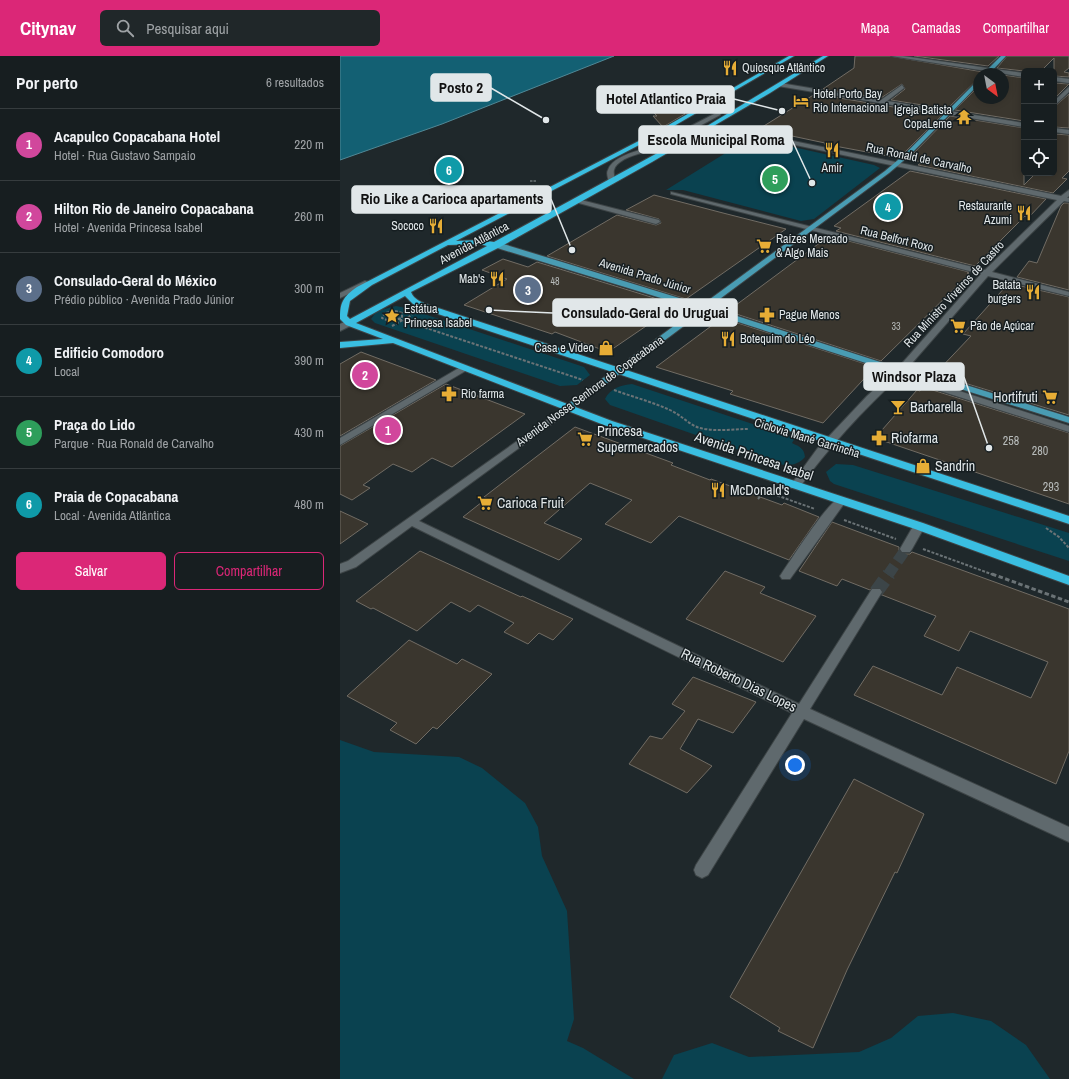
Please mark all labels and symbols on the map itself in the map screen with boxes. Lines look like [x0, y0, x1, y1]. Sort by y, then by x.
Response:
restaurant icon: Quiosque Atlântico [721, 59, 739, 77]
place label: Quiosque Atlântico [742, 60, 825, 76]
north arrow [973, 68, 1009, 104]
callout: Posto 2 [431, 74, 491, 101]
text: Posto 2 [439, 77, 483, 98]
callout: Hotel Atlantico Praia [597, 86, 734, 113]
place label: Hotel Porto Bay Rio Internacional [813, 86, 888, 116]
text: Hotel Atlantico Praia [606, 88, 726, 109]
hotel icon: Hotel Porto Bay Rio Internacional [792, 92, 810, 110]
place label: Igreja Batista CopaLeme [894, 102, 953, 132]
temple icon: Igreja Batista CopaLeme [955, 108, 973, 126]
callout: Escola Municipal Roma [639, 126, 792, 153]
text: Escola Municipal Roma [647, 129, 785, 150]
street label: Rua Ronald de Carvalho [865, 139, 973, 177]
restaurant icon: Amir [823, 141, 841, 159]
pin: 6 [436, 155, 462, 185]
place label: Amir [821, 160, 843, 176]
pin: 5 [762, 164, 788, 194]
callout: Rio Like a Carioca apartaments [352, 186, 551, 213]
text: Rio Like a Carioca apartaments [360, 188, 544, 209]
pin: 4 [875, 192, 901, 222]
place label: Restaurante Azumi [958, 198, 1012, 228]
restaurant icon: Restaurante Azumi [1015, 204, 1033, 222]
restaurant icon: Sococo [427, 217, 445, 235]
place label: Sococo [391, 218, 424, 234]
street label: Avenida Atlântica [436, 218, 512, 268]
street label: Rua Belfort Roxo [859, 222, 935, 256]
place label: Raízes Mercado & Algo Mais [776, 231, 848, 261]
supermarket icon: Raízes Mercado & Algo Mais [755, 237, 773, 255]
street label: Rua Ministro Viveiros de Castro [900, 237, 1008, 351]
street label: Avenida Prado Júnior [596, 254, 693, 298]
restaurant icon: Mab's [488, 270, 506, 288]
place label: Mab's [459, 271, 485, 287]
pin: 3 [515, 275, 541, 305]
house number: 48 [550, 275, 560, 288]
place label: Batata burgers [988, 277, 1022, 307]
restaurant icon: Batata burgers [1024, 283, 1042, 301]
callout: Consulado-Geral do Uruguai [553, 299, 737, 326]
place label: Estátua Princesa Isabel [404, 301, 472, 331]
text: Consulado-Geral do Uruguai [561, 302, 729, 323]
pharmacy icon: Pague Menos [758, 306, 776, 324]
place icon: Estátua Princesa Isabel [383, 307, 401, 325]
place label: Pague Menos [779, 307, 840, 323]
supermarket icon: Pão de Açúcar [949, 317, 967, 335]
place label: Pão de Açúcar [970, 318, 1035, 334]
house number: 33 [891, 320, 901, 333]
restaurant icon: Botequim do Léo [719, 330, 737, 348]
place label: Botequim do Léo [740, 331, 815, 347]
street label: Avenida Nossa Senhora de Copacabana [512, 332, 667, 451]
shop icon: Casa e Vídeo [597, 339, 615, 357]
place label: Casa e Vídeo [535, 340, 594, 356]
pin: 2 [352, 360, 378, 390]
callout: Windsor Plaza [864, 363, 964, 390]
text: Windsor Plaza [872, 366, 956, 387]
pharmacy icon: Rio farma [440, 385, 458, 403]
place label: Rio farma [461, 386, 505, 402]
place label: Hortifruti [993, 388, 1038, 406]
supermarket icon: Hortifruti [1041, 388, 1059, 406]
bar icon: Barbarella [889, 398, 907, 416]
place label: Barbarella [910, 398, 963, 416]
street label: Ciclovia Mané Garrincha [752, 414, 862, 462]
pin: 1 [375, 415, 401, 445]
place label: Princesa Supermercados [597, 422, 678, 456]
street label: Avenida Princesa Isabel [691, 427, 816, 485]
pharmacy icon: Riofarma [870, 429, 888, 447]
place label: Riofarma [891, 429, 939, 447]
supermarket icon: Princesa Supermercados [576, 430, 594, 448]
house number: 258 [1003, 433, 1019, 449]
house number: 280 [1032, 443, 1048, 459]
shop icon: Sandrin [914, 457, 932, 475]
place label: Sandrin [935, 457, 975, 475]
house number: 293 [1043, 479, 1059, 495]
restaurant icon: McDonald's [709, 481, 727, 499]
place label: McDonald's [730, 481, 790, 499]
supermarket icon: Carioca Fruit [476, 494, 494, 512]
place label: Carioca Fruit [497, 494, 564, 512]
street label: Rua Roberto Dias Lopes [678, 644, 800, 716]
your location [785, 755, 805, 775]

